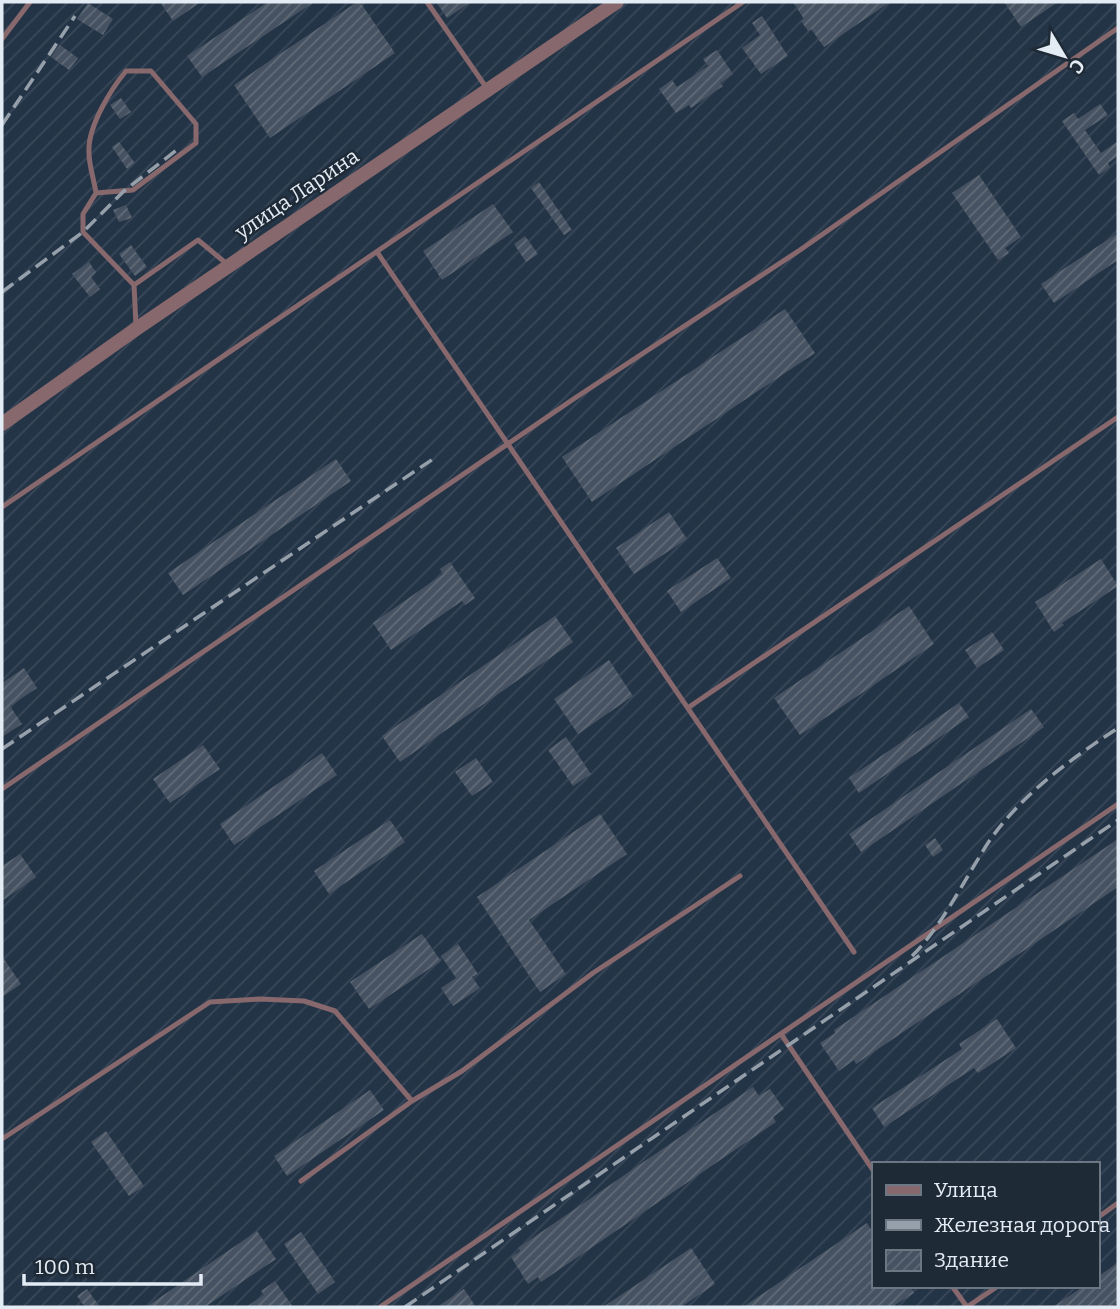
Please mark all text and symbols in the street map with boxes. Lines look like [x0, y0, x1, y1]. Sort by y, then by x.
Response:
north arrow [1029, 21, 1099, 91]
text: С [1064, 54, 1090, 78]
street label: улица Ларина [229, 143, 364, 246]
legend [872, 1162, 1099, 1288]
text: Улица [934, 1177, 998, 1203]
text: Железная дорога [934, 1212, 1111, 1238]
scale bar [24, 1242, 201, 1286]
text: Здание [934, 1247, 1009, 1273]
text: 100 m [35, 1254, 95, 1280]

